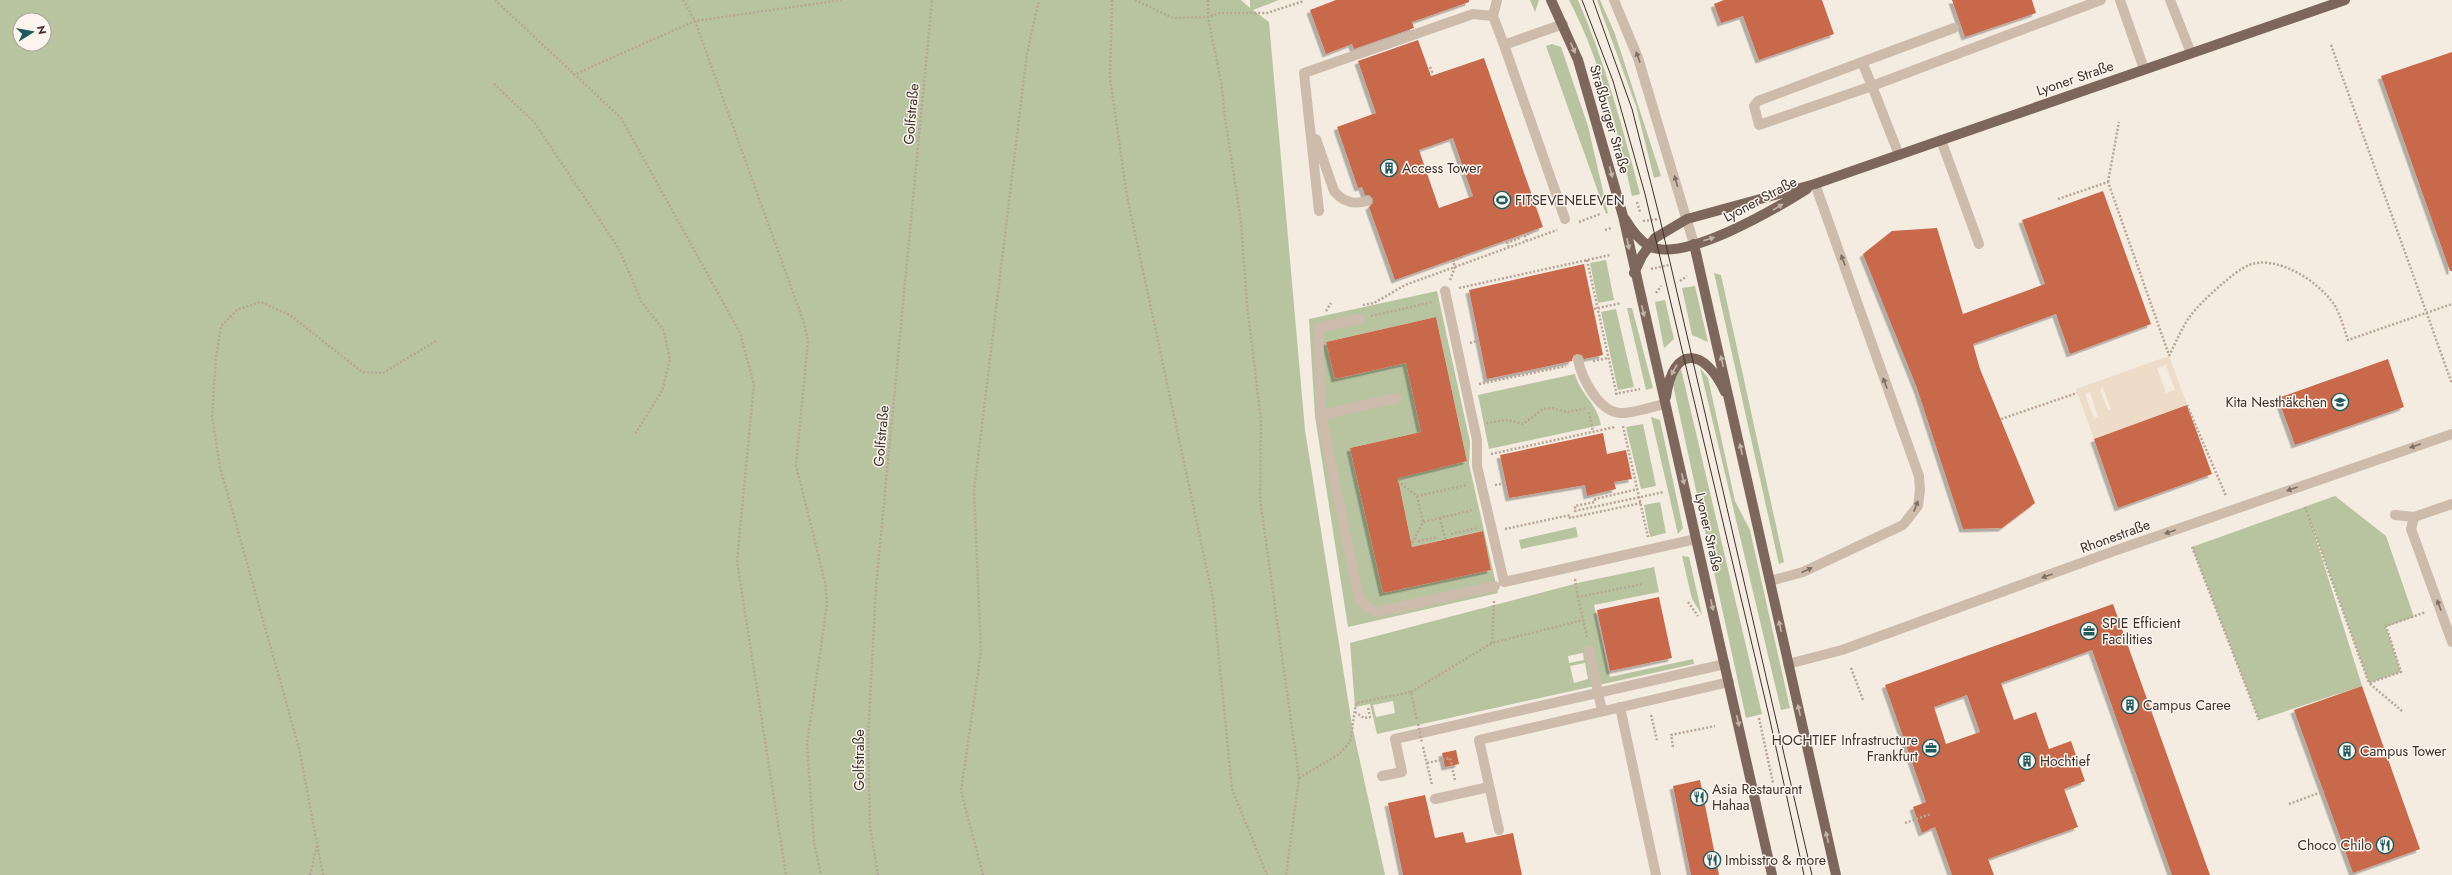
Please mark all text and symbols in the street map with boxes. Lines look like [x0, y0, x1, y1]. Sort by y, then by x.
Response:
north arrow [12, 12, 52, 52]
text: N [33, 24, 51, 36]
one-way arrow [1570, 42, 1576, 54]
one-way arrow [1634, 50, 1640, 62]
street label: Lyoner Straße [2034, 55, 2116, 101]
street label: Straßburger Straße [1585, 62, 1635, 176]
street label: Golfstraße [898, 83, 924, 145]
building icon: Access Tower [1379, 158, 1399, 178]
place label: Access Tower [1402, 158, 1481, 178]
one-way arrow [1608, 167, 1614, 179]
street label: Lyoner Straße [1720, 171, 1800, 227]
one-way arrow [1673, 175, 1679, 187]
sports icon: FITSEVENELEVEN [1492, 190, 1512, 210]
place label: FITSEVENELEVEN [1515, 190, 1625, 210]
one-way arrow [1773, 203, 1783, 211]
one-way arrow [1703, 236, 1715, 242]
one-way arrow [1626, 238, 1632, 250]
one-way arrow [1840, 253, 1846, 265]
one-way arrow [1641, 304, 1647, 317]
one-way arrow [1718, 354, 1724, 367]
one-way arrow [1670, 364, 1677, 376]
one-way arrow [1882, 376, 1888, 388]
place label: Kita Nesthäkchen [2225, 392, 2327, 412]
school or university icon: Kita Nesthäkchen [2330, 392, 2350, 412]
street label: Golfstraße [868, 405, 894, 467]
one-way arrow [1737, 443, 1743, 455]
one-way arrow [2409, 444, 2421, 450]
one-way arrow [1680, 473, 1686, 485]
one-way arrow [2286, 486, 2298, 492]
street label: Lyoner Straße [1690, 491, 1728, 573]
one-way arrow [1913, 500, 1920, 512]
street label: Rhonestraße [2077, 514, 2153, 558]
one-way arrow [2163, 529, 2175, 535]
one-way arrow [1801, 567, 1813, 573]
one-way arrow [2041, 573, 2053, 579]
one-way arrow [1709, 599, 1715, 612]
one-way arrow [2435, 599, 2441, 611]
place label: SPIE Efficient Facilities [2102, 613, 2181, 649]
one-way arrow [1776, 619, 1782, 632]
office icon: SPIE Efficient Facilities [2079, 621, 2099, 641]
building icon: Campus Caree [2120, 695, 2140, 715]
place label: Campus Caree [2143, 695, 2231, 715]
one-way arrow [1795, 704, 1801, 716]
one-way arrow [1735, 714, 1741, 727]
street label: Golfstraße [849, 729, 869, 791]
place label: HOCHTIEF Infrastructure Frankfurt [1772, 730, 1919, 766]
office icon: HOCHTIEF Infrastructure Frankfurt [1921, 738, 1941, 758]
building icon: Campus Tower [2337, 741, 2357, 761]
place label: Campus Tower [2360, 741, 2446, 761]
building icon: Hochtief [2017, 751, 2037, 771]
place label: Hochtief [2040, 751, 2091, 771]
place label: Asia Restaurant Hahaa [1712, 779, 1802, 815]
restaurant icon: Asia Restaurant Hahaa [1689, 787, 1709, 807]
one-way arrow [1824, 831, 1830, 843]
place label: Choco Chilo [2297, 835, 2372, 855]
restaurant icon: Choco Chilo [2375, 835, 2395, 855]
restaurant icon: Imbisstro & more [1702, 850, 1722, 870]
place label: Imbisstro & more [1725, 850, 1826, 870]

